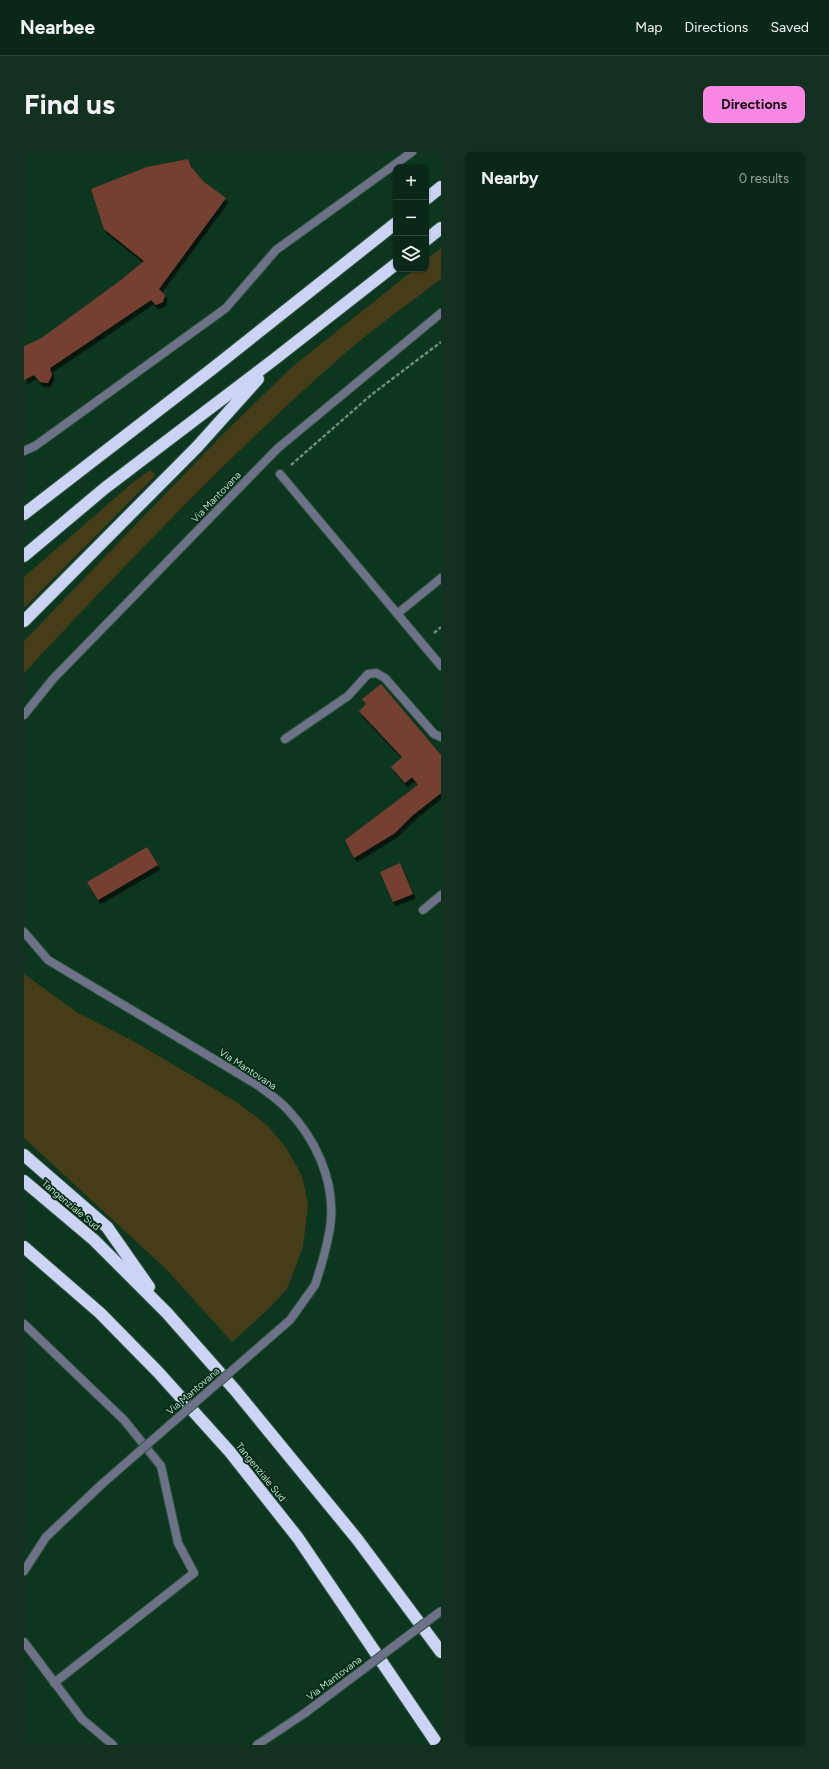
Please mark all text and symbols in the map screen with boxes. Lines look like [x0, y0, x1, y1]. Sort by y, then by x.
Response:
text: Nearbee [20, 16, 95, 39]
text: Map [635, 19, 663, 36]
text: Directions [685, 19, 748, 36]
text: Saved [770, 19, 809, 36]
button: Directions [703, 86, 805, 123]
text: Find us [24, 87, 115, 121]
map controls [393, 164, 429, 272]
button: + [393, 164, 429, 200]
text: Nearby [481, 168, 539, 188]
text: 0 results [739, 171, 789, 186]
button: − [393, 200, 429, 236]
button: layers [393, 236, 429, 272]
street label: Via Mantovana [188, 469, 244, 525]
street label: Via Mantovana [217, 1046, 279, 1092]
street label: Tangenziale Sud [39, 1177, 103, 1233]
street label: Via Mantovana [164, 1364, 222, 1418]
street label: Tangenziale Sud [233, 1440, 289, 1504]
street label: Via Mantovana [304, 1653, 364, 1703]

